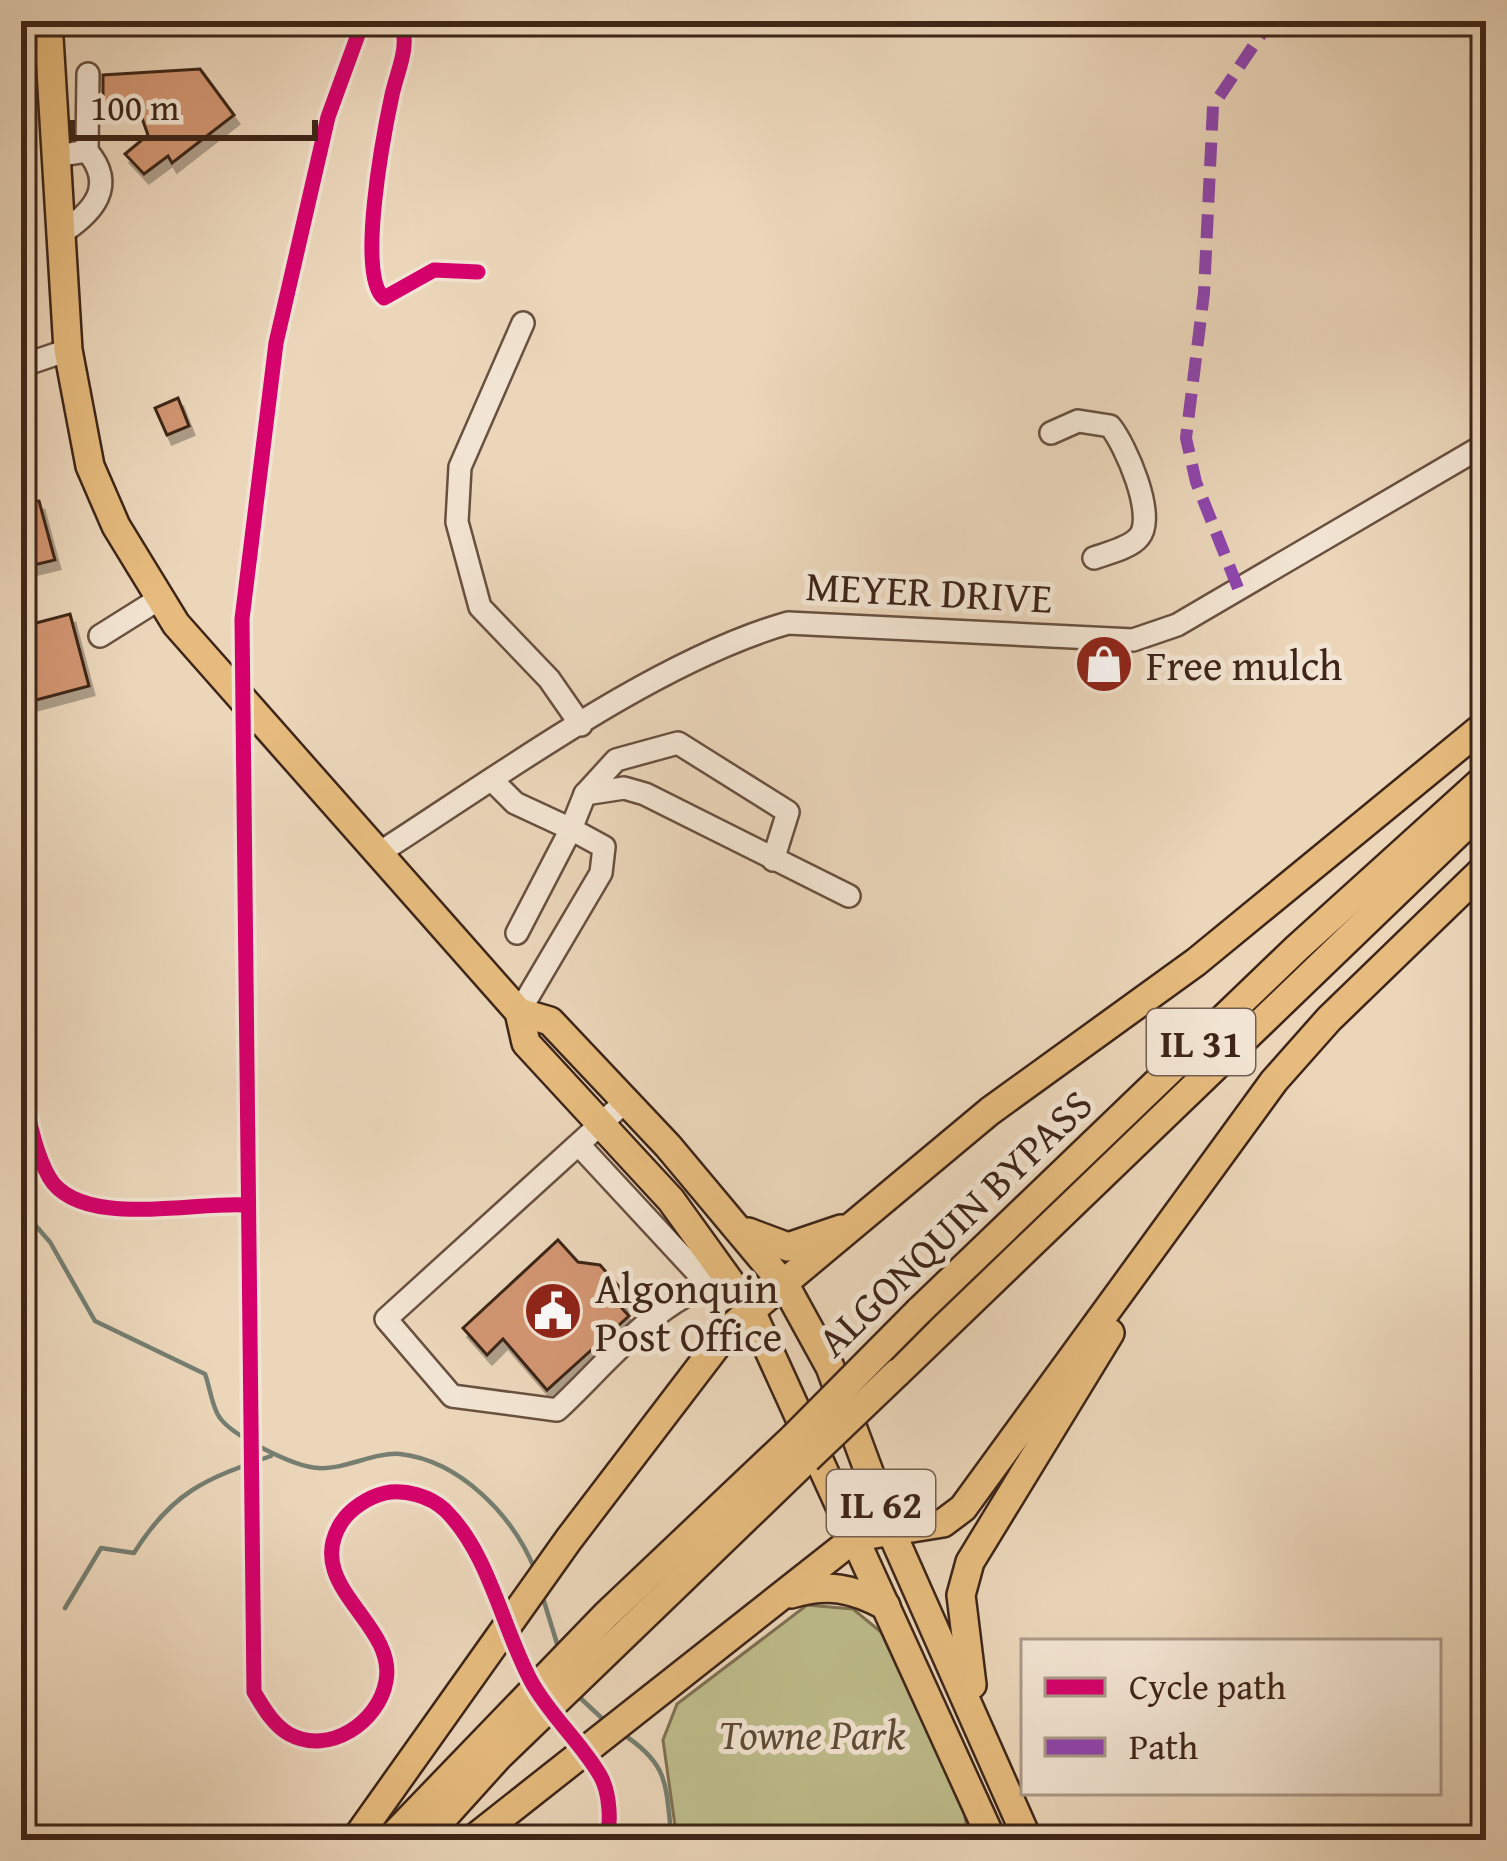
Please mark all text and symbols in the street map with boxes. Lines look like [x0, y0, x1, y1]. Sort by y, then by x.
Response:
scale bar [72, 66, 315, 140]
text: 100 m [90, 80, 179, 133]
street label: MEYER DRIVE [804, 554, 1054, 628]
shop icon: Free mulch [1073, 633, 1135, 695]
place label: Free mulch [1146, 634, 1343, 695]
road number: IL 31 [1147, 1009, 1255, 1075]
street label: ALGONQUIN BYPASS [803, 1074, 1105, 1370]
place label: Algonquin Post Office [595, 1257, 782, 1366]
public building icon: Algonquin Post Office [522, 1280, 584, 1342]
road number: IL 62 [827, 1470, 935, 1536]
legend [1021, 1639, 1441, 1795]
text: Cycle path [1129, 1659, 1286, 1712]
park label: Towne Park [719, 1703, 906, 1764]
text: Path [1129, 1719, 1198, 1772]

